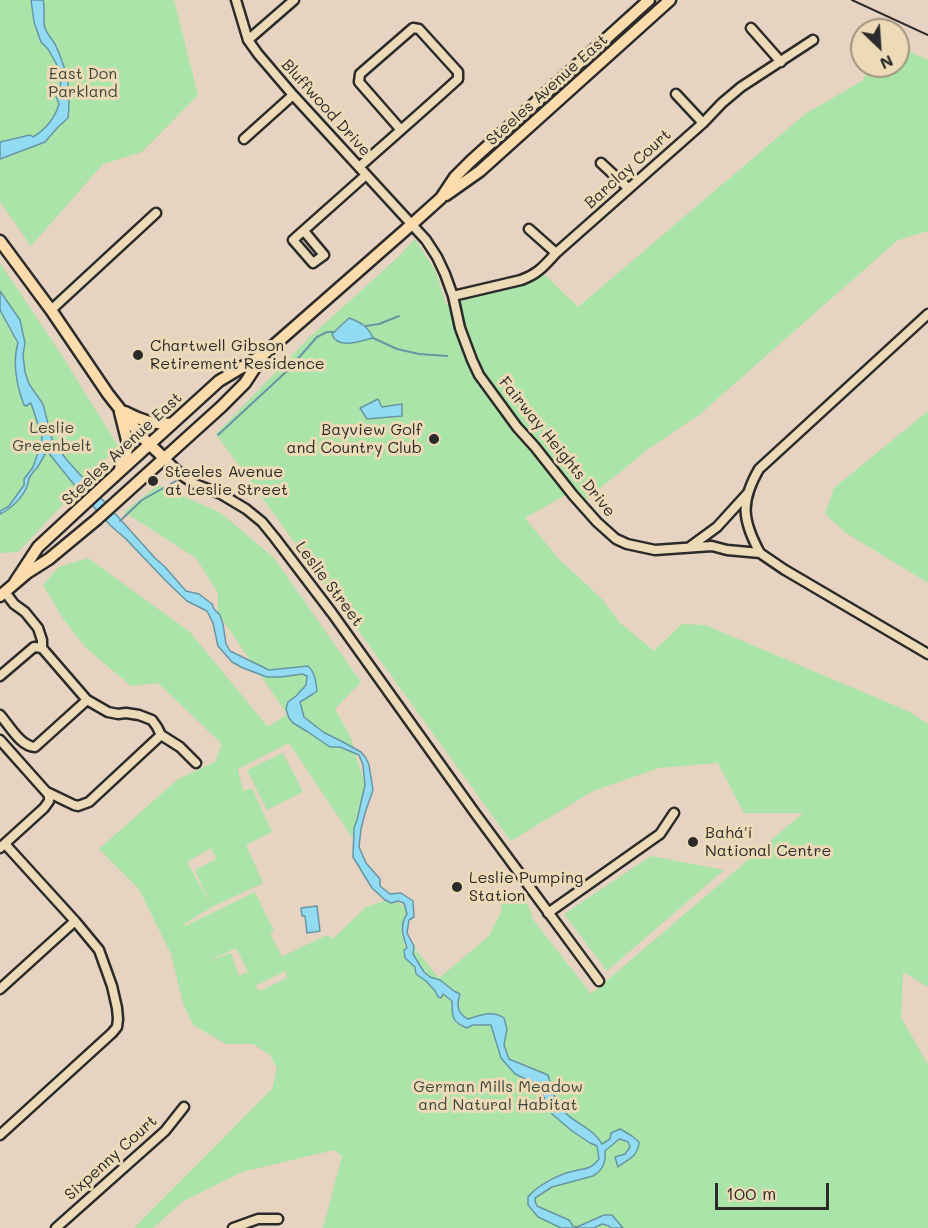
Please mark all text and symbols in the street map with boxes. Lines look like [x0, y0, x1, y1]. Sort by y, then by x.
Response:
north arrow [850, 18, 910, 78]
street label: Steeles Avenue East [482, 30, 612, 150]
text: N [877, 51, 897, 75]
street label: Bluffwood Drive [277, 55, 375, 161]
park label: East Don Parkland [48, 64, 118, 102]
street label: Barclay Court [581, 125, 675, 213]
place label: Chartwell Gibson Retirement Residence [150, 336, 325, 374]
marker: Chartwell Gibson Retirement Residence [131, 348, 145, 362]
street label: Fairway Heights Drive [495, 373, 619, 521]
street label: Steeles Avenue East [58, 388, 186, 510]
park label: Leslie Greenbelt [12, 418, 92, 456]
place label: Bayview Golf and Country Club [286, 420, 422, 458]
marker: Bayview Golf and Country Club [427, 432, 441, 446]
place label: Steeles Avenue at Leslie Street [165, 462, 288, 500]
marker: Steeles Avenue at Leslie Street [146, 474, 160, 488]
street label: Leslie Street [291, 538, 367, 630]
place label: Bahá'í National Centre [705, 823, 831, 861]
marker: Bahá'í National Centre [686, 835, 700, 849]
place label: Leslie Pumping Station [469, 868, 583, 906]
marker: Leslie Pumping Station [450, 880, 464, 894]
park label: German Mills Meadow and Natural Habitat [413, 1077, 583, 1115]
street label: Sixpenny Court [61, 1111, 161, 1205]
scale bar [718, 1171, 832, 1209]
text: 100 m [726, 1181, 776, 1205]

